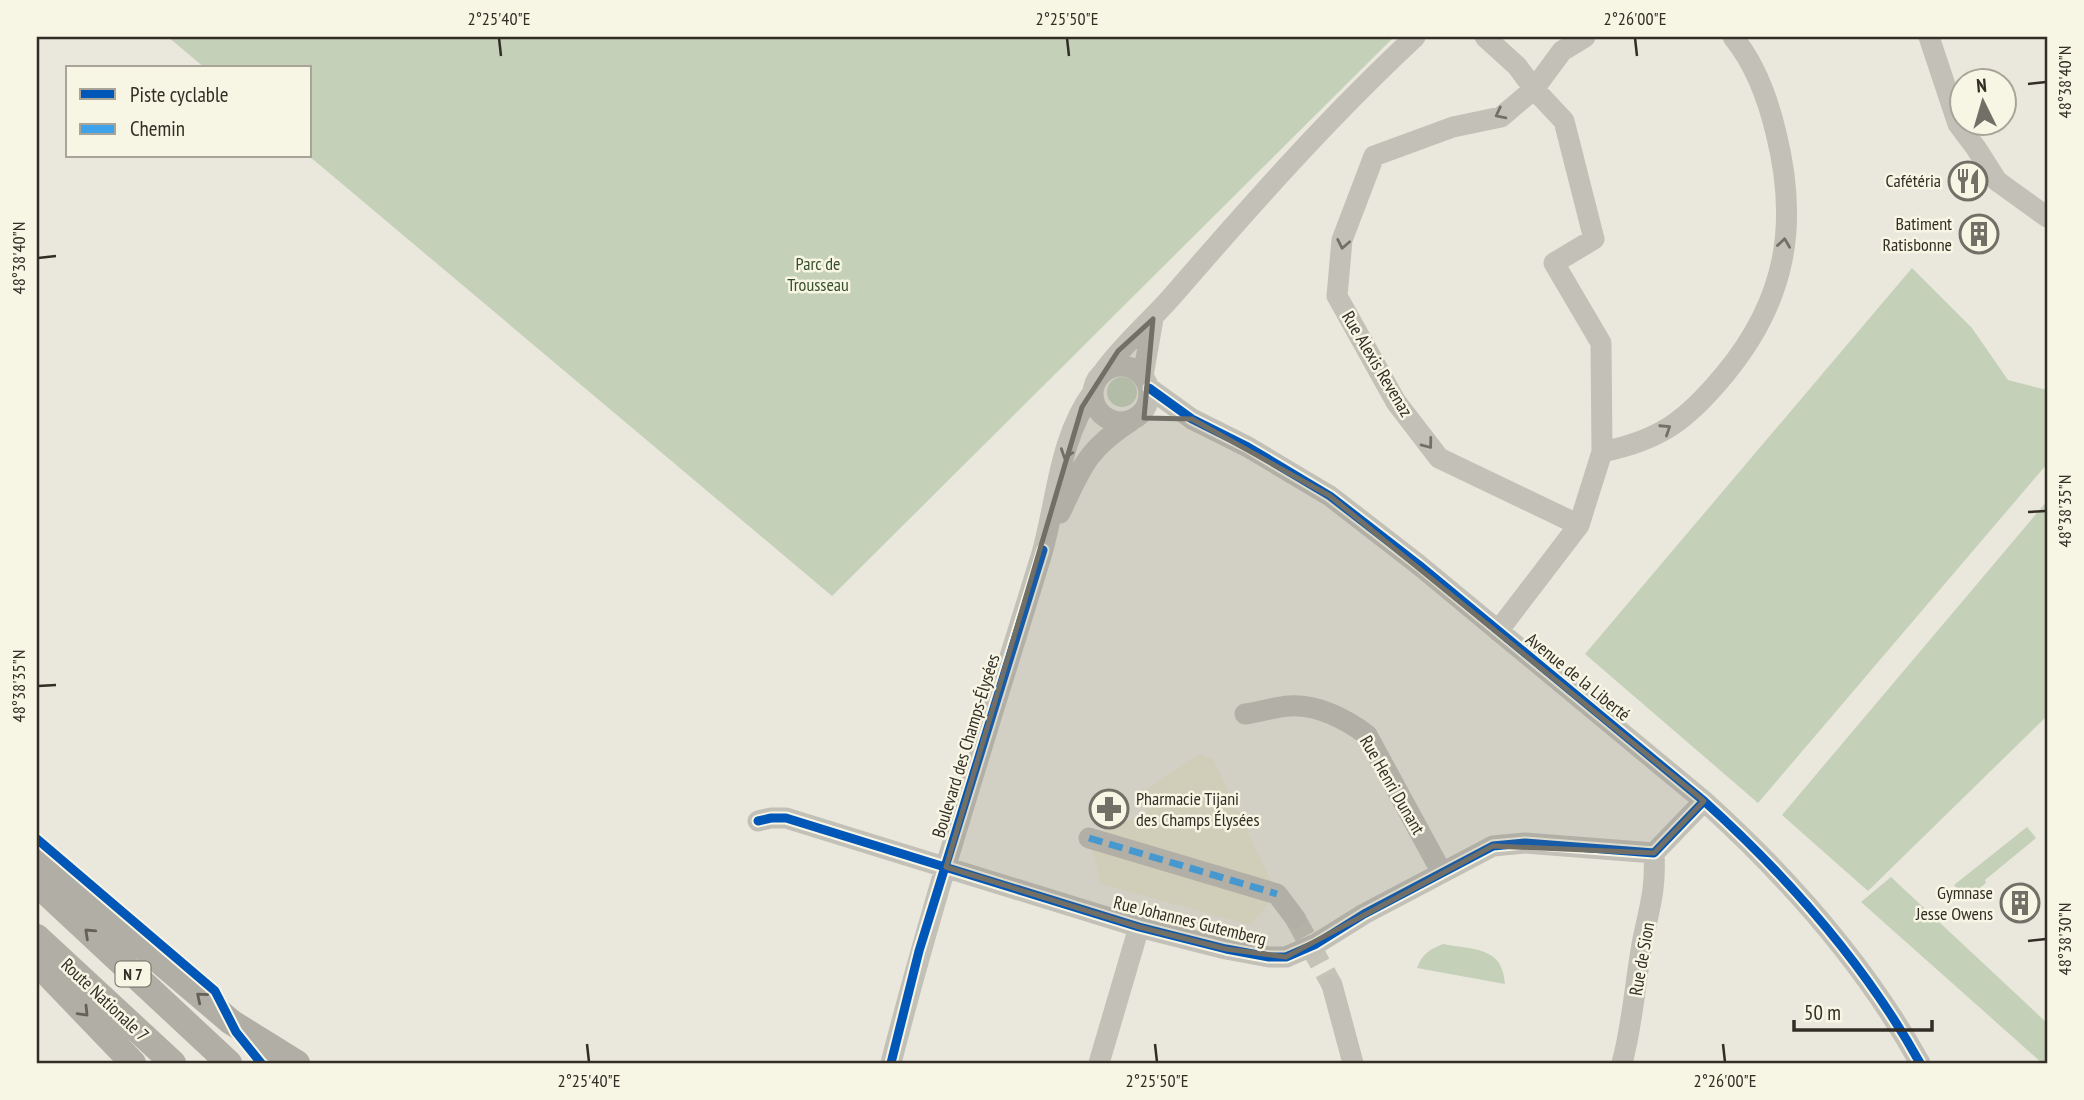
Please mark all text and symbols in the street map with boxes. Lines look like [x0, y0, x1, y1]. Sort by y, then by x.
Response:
text: 2°25'40"E [468, 7, 530, 30]
text: 2°25'50"E [1036, 7, 1098, 30]
text: 2°26'00"E [1604, 7, 1666, 30]
text: 48°38'40"N [2053, 46, 2076, 118]
legend [66, 66, 312, 158]
north arrow [1948, 66, 2018, 136]
text: N [1975, 73, 1988, 97]
text: Piste cyclable [130, 81, 228, 108]
one-way arrow [1495, 106, 1508, 119]
text: Chemin [130, 115, 185, 142]
restaurant icon: Cafétéria [1947, 160, 1989, 202]
place label: Cafétéria [1886, 169, 1941, 192]
place label: Batiment Ratisbonne [1882, 212, 1952, 256]
building icon: Batiment Ratisbonne [1958, 213, 2000, 255]
text: 48°38'40"N [7, 222, 30, 294]
one-way arrow [1777, 237, 1792, 249]
one-way arrow [1336, 238, 1351, 250]
park label: Parc de Trousseau [787, 252, 849, 296]
street label: Rue Alexis Revenaz [1337, 307, 1418, 421]
one-way arrow [1658, 425, 1671, 438]
one-way arrow [1420, 437, 1433, 449]
one-way arrow [1060, 448, 1074, 460]
text: 48°38'35"N [2053, 475, 2076, 547]
street label: Avenue de la Liberté [1521, 627, 1635, 726]
text: 48°38'35"N [7, 650, 30, 722]
street label: Boulevard des Champs-Élysées [927, 651, 1004, 841]
street label: Rue Henri Dunant [1355, 731, 1430, 838]
place label: Pharmacie Tijani des Champs Élysées [1136, 787, 1260, 831]
pharmacy icon: Pharmacie Tijani des Champs Élysées [1088, 788, 1130, 830]
place label: Gymnase Jesse Owens [1915, 881, 1993, 925]
building icon: Gymnase Jesse Owens [1999, 882, 2041, 924]
street label: Rue Johannes Gutemberg [1111, 890, 1269, 951]
text: 48°38'30"N [2053, 903, 2076, 975]
street label: Rue de Sion [1624, 920, 1659, 997]
one-way arrow [85, 929, 98, 942]
street label: Route Nationale 7 [57, 953, 154, 1046]
road number: N 7 [116, 962, 150, 986]
scale bar [1794, 988, 1932, 1032]
one-way arrow [196, 992, 208, 1005]
text: 50 m [1804, 999, 1841, 1026]
one-way arrow [76, 1004, 89, 1017]
text: 2°25'40"E [558, 1069, 620, 1092]
text: 2°25'50"E [1126, 1069, 1188, 1092]
text: 2°26'00"E [1694, 1069, 1756, 1092]

